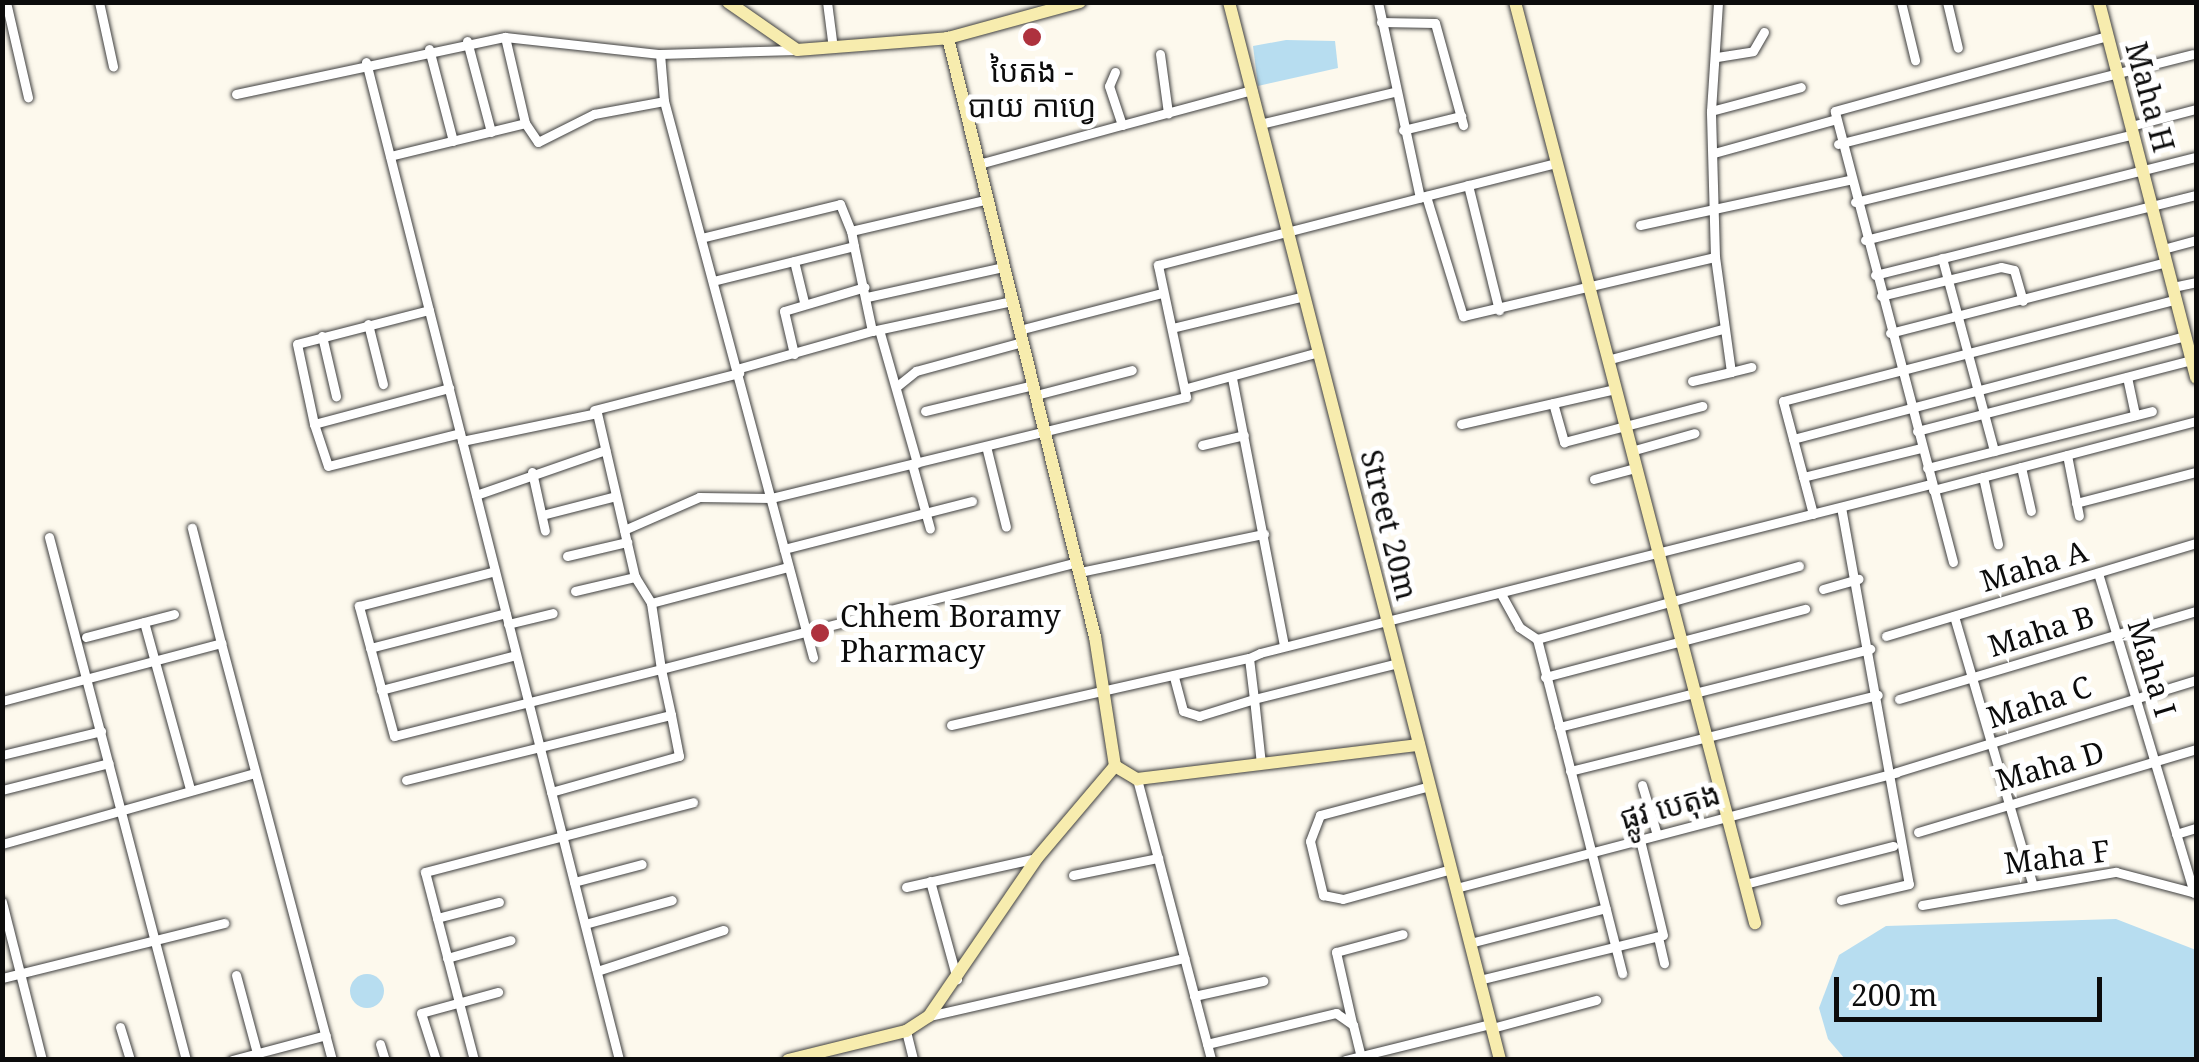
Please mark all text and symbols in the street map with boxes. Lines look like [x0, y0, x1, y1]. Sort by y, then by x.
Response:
marker: បៃតង - បាយ កាហ្វេ [1021, 26, 1043, 48]
street label: Maha H [2118, 38, 2182, 156]
place label: បៃតង - បាយ កាហ្វេ [968, 53, 1096, 124]
street label: Street 20m [1353, 446, 1425, 604]
street label: Maha A [1976, 533, 2092, 599]
place label: Chhem Boramy Pharmacy [840, 598, 1061, 668]
street label: Maha B [1984, 598, 2098, 664]
street label: Maha I [2120, 615, 2184, 721]
marker: Chhem Boramy Pharmacy [809, 622, 831, 644]
street label: Maha C [1982, 668, 2096, 736]
street label: Maha D [1992, 733, 2108, 799]
street label: ផ្លូវ បេតុង [1616, 775, 1724, 837]
street label: Maha F [2002, 833, 2112, 881]
scale bar [1839, 957, 2106, 1019]
text: 200 m [1851, 974, 1937, 1015]

